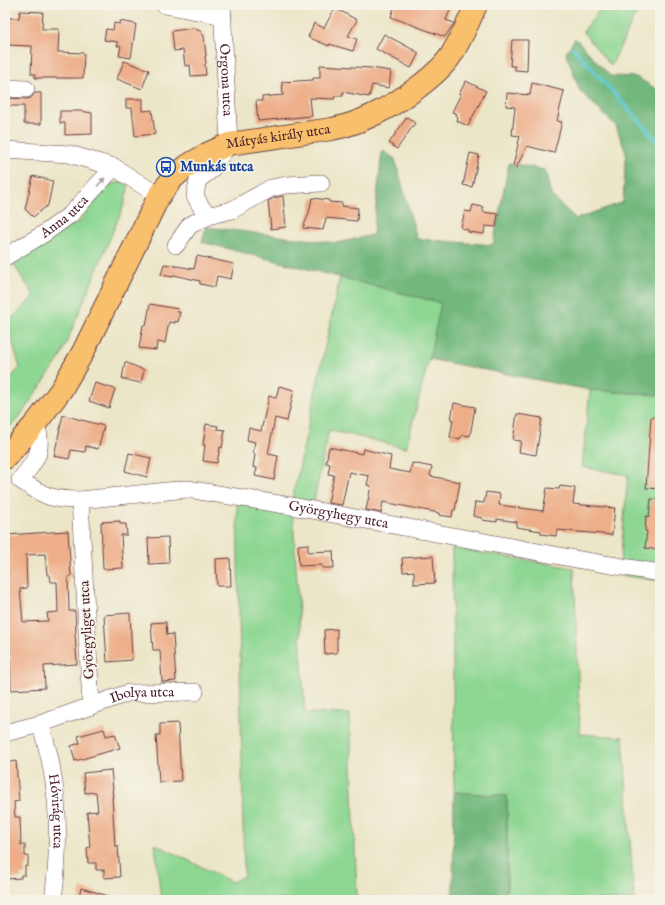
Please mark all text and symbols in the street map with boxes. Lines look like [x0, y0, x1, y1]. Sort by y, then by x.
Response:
street label: Orgona utca [215, 43, 237, 118]
street label: Mátyás király utca [225, 120, 332, 153]
bus stop icon: Munkás utca [155, 156, 177, 178]
place label: Munkás utca [180, 158, 254, 176]
one-way arrow [96, 177, 105, 186]
street label: Anna utca [36, 191, 93, 243]
street label: Györgyhegy utca [287, 497, 391, 533]
street label: Györgyliget utca [75, 579, 99, 680]
street label: Ibolya utca [107, 683, 175, 708]
street label: Hóvirág utca [44, 772, 67, 850]

